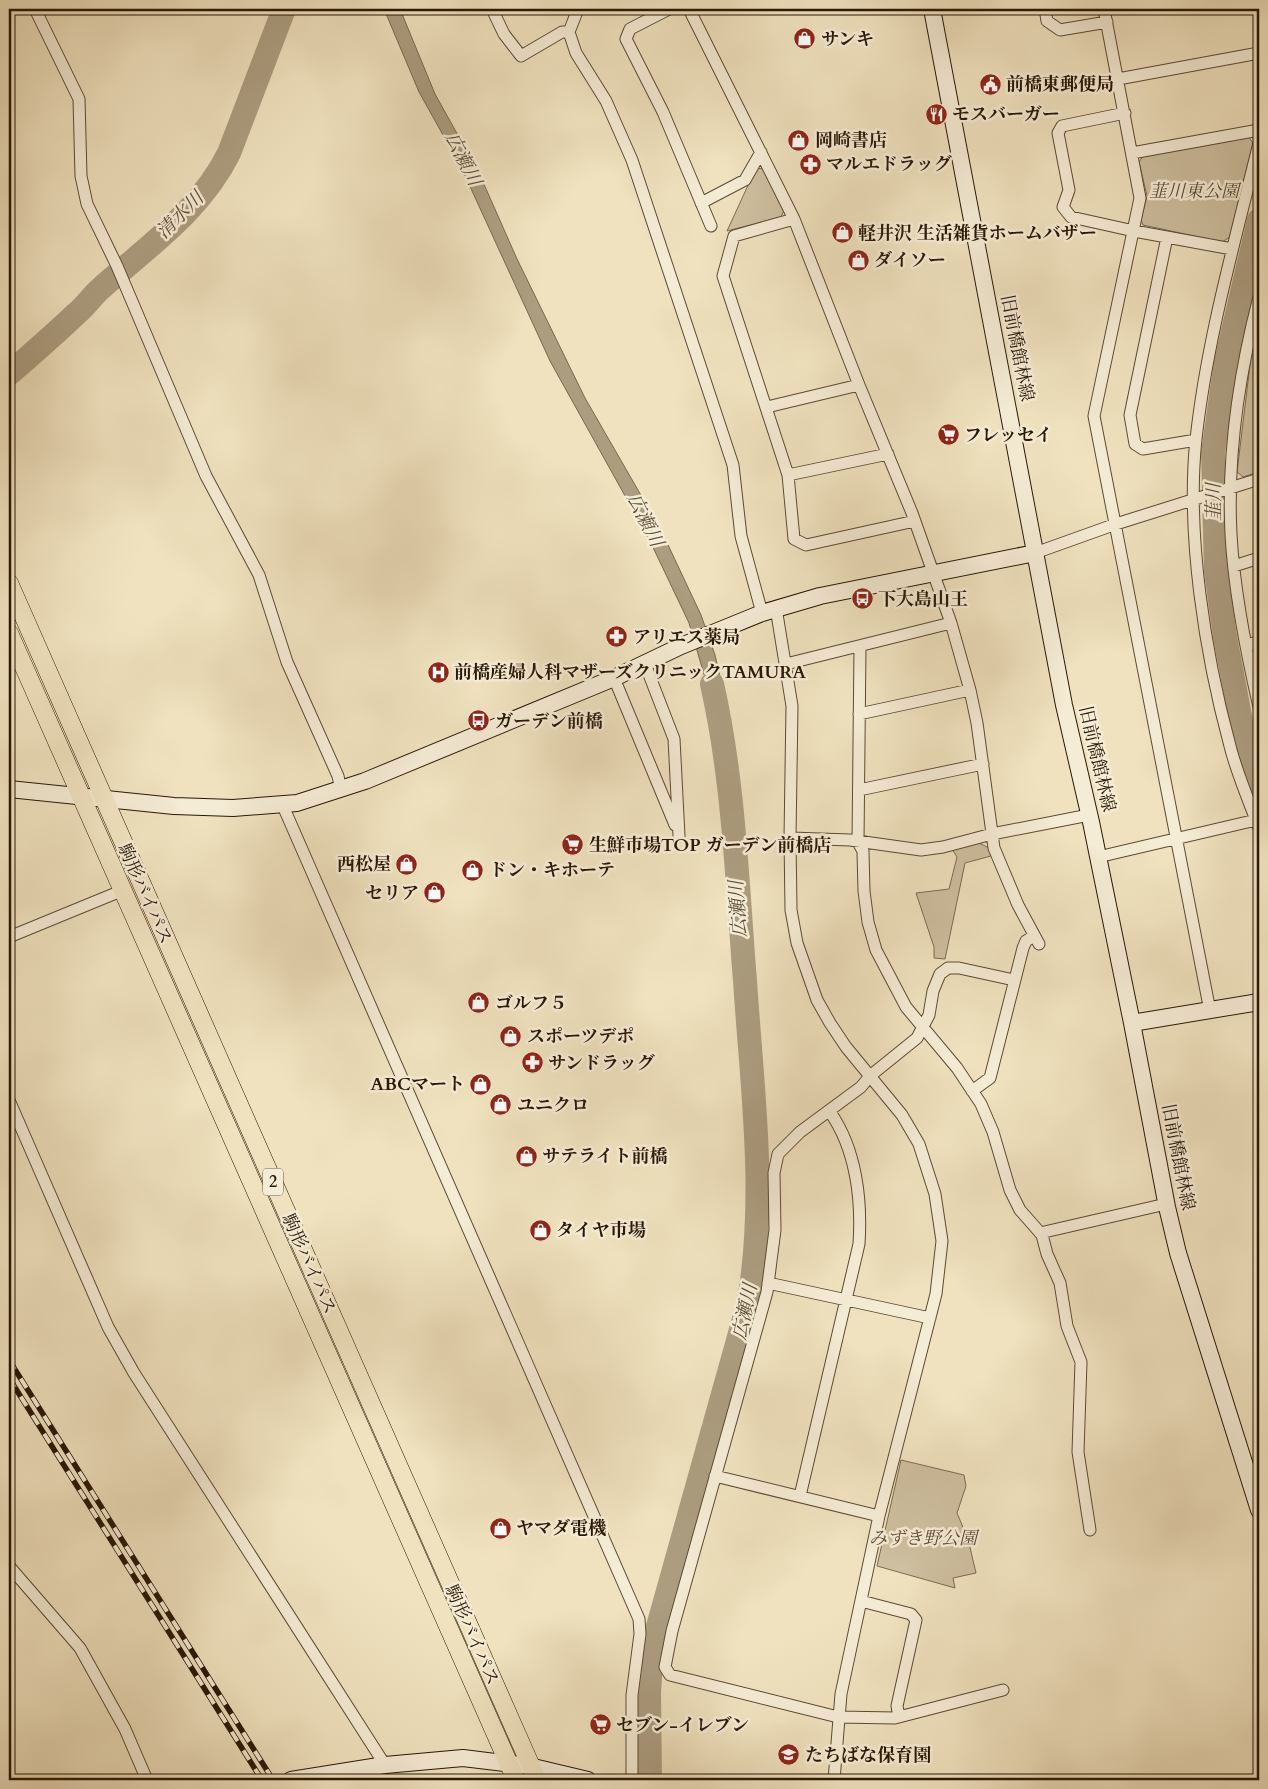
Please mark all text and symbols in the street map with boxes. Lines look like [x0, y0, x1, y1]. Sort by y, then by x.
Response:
shop icon: サンキ [793, 27, 817, 51]
place label: サンキ [821, 27, 874, 52]
public building icon: 前橋東郵便局 [978, 72, 1002, 96]
place label: 前橋東郵便局 [1006, 72, 1114, 97]
restaurant icon: モスバーガー [924, 102, 948, 126]
place label: モスバーガー [952, 102, 1060, 127]
water label: 広瀬川 [438, 128, 488, 192]
shop icon: 岡崎書店 [787, 128, 811, 152]
place label: 岡崎書店 [815, 128, 887, 153]
pharmacy icon: マルエドラッグ [798, 152, 822, 176]
place label: マルエドラッグ [826, 152, 952, 177]
park label: 韮川東公園 [1149, 179, 1242, 204]
water label: 清水川 [151, 184, 211, 244]
shop icon: 軽井沢 生活雑貨ホームバザー [830, 221, 854, 245]
place label: 軽井沢 生活雑貨ホームバザー [858, 221, 1097, 246]
shop icon: ダイソー [846, 248, 870, 272]
place label: ダイソー [874, 248, 946, 273]
street label: 旧前橋館林線 [994, 293, 1040, 403]
supermarket icon: フレッセイ [936, 423, 960, 447]
place label: フレッセイ [964, 423, 1053, 448]
water label: 韮川 [1201, 481, 1227, 521]
water label: 広瀬川 [620, 489, 670, 553]
bus stop icon: 下大島山王 [850, 587, 874, 611]
place label: 下大島山王 [878, 587, 968, 612]
pharmacy icon: アリエス薬局 [605, 625, 629, 649]
place label: アリエス薬局 [633, 625, 740, 650]
hospital icon: 前橋産婦人科マザーズクリニックTAMURA [426, 660, 450, 684]
place label: 前橋産婦人科マザーズクリニックTAMURA [454, 660, 807, 685]
street label: 旧前橋館林線 [1073, 704, 1121, 814]
bus stop icon: ガーデン前橋 [467, 709, 491, 733]
place label: ガーデン前橋 [495, 709, 603, 734]
supermarket icon: 生鮮市場TOP ガーデン前橋店 [561, 833, 585, 857]
place label: 生鮮市場TOP ガーデン前橋店 [589, 833, 831, 858]
street label: 駒形バイパス [112, 840, 178, 948]
place label: 西松屋 [337, 852, 391, 877]
shop icon: 西松屋 [395, 852, 419, 876]
shop icon: ドン・キホーテ [461, 858, 485, 882]
place label: ドン・キホーテ [489, 858, 615, 883]
water label: 広瀬川 [723, 878, 753, 938]
place label: セリア [365, 881, 419, 906]
shop icon: セリア [423, 881, 447, 905]
shop icon: ゴルフ５ [467, 991, 491, 1015]
place label: ゴルフ５ [495, 991, 567, 1016]
shop icon: スポーツデポ [499, 1024, 523, 1048]
place label: スポーツデポ [527, 1024, 634, 1049]
pharmacy icon: サンドラッグ [520, 1051, 544, 1075]
place label: サンドラッグ [548, 1051, 655, 1076]
place label: ABCマート [370, 1072, 465, 1097]
shop icon: ABCマート [469, 1072, 493, 1096]
shop icon: ユニクロ [489, 1093, 513, 1117]
place label: ユニクロ [517, 1093, 589, 1118]
street label: 旧前橋館林線 [1155, 1102, 1201, 1212]
shop icon: サテライト前橋 [514, 1144, 538, 1168]
place label: サテライト前橋 [542, 1144, 667, 1169]
road number: 2 [263, 1168, 283, 1196]
street label: 駒形バイパス [276, 1210, 342, 1318]
shop icon: タイヤ市場 [528, 1218, 552, 1242]
place label: タイヤ市場 [556, 1218, 646, 1243]
water label: 広瀬川 [726, 1279, 764, 1343]
shop icon: ヤマダ電機 [488, 1516, 512, 1540]
place label: ヤマダ電機 [516, 1516, 606, 1541]
park label: みずき野公園 [869, 1526, 980, 1551]
street label: 駒形バイパス [439, 1581, 505, 1689]
supermarket icon: セブン-イレブン [588, 1713, 612, 1737]
place label: セブン-イレブン [616, 1713, 749, 1738]
school or university icon: たちばな保育園 [777, 1743, 801, 1767]
place label: たちばな保育園 [805, 1743, 931, 1768]

